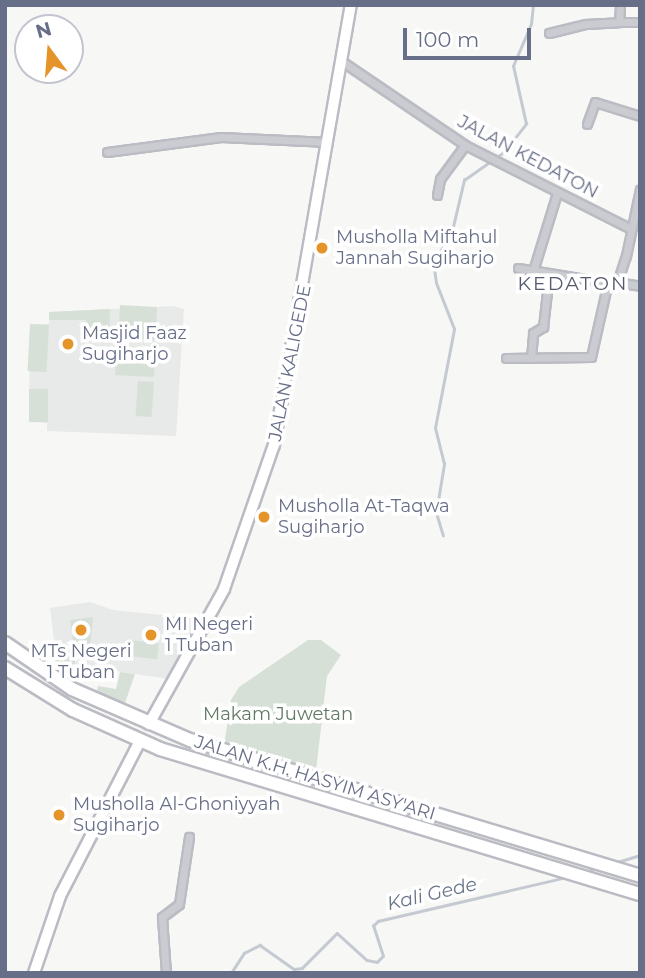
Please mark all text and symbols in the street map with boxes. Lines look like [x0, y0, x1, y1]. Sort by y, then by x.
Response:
north arrow [14, 14, 84, 84]
scale bar [407, 14, 535, 58]
text: N [33, 17, 54, 43]
text: 100 m [416, 27, 479, 52]
street label: JALAN KEDATON [454, 111, 602, 203]
place label: Musholla Miftahul Jannah Sugiharjo [336, 227, 497, 270]
marker: Musholla Miftahul Jannah Sugiharjo [314, 240, 330, 256]
district label: KEDATON [518, 273, 628, 295]
street label: JALAN KALIGEDE [264, 283, 316, 443]
place label: Masjid Faaz Sugiharjo [82, 323, 187, 366]
marker: Masjid Faaz Sugiharjo [60, 336, 76, 352]
place label: Musholla At-Taqwa Sugiharjo [278, 496, 450, 538]
marker: Musholla At-Taqwa Sugiharjo [256, 509, 272, 525]
place label: MI Negeri 1 Tuban [165, 614, 253, 656]
marker: MTs Negeri 1 Tuban [73, 622, 89, 638]
marker: MI Negeri 1 Tuban [143, 627, 159, 643]
place label: MTs Negeri 1 Tuban [31, 641, 131, 684]
park label: Makam Juwetan [203, 703, 353, 725]
street label: JALAN K.H. HASYIM ASY'ARI [192, 731, 438, 825]
place label: Musholla Al-Ghoniyyah Sugiharjo [73, 794, 280, 836]
marker: Musholla Al-Ghoniyyah Sugiharjo [51, 807, 67, 823]
water label: Kali Gede [385, 873, 479, 915]

